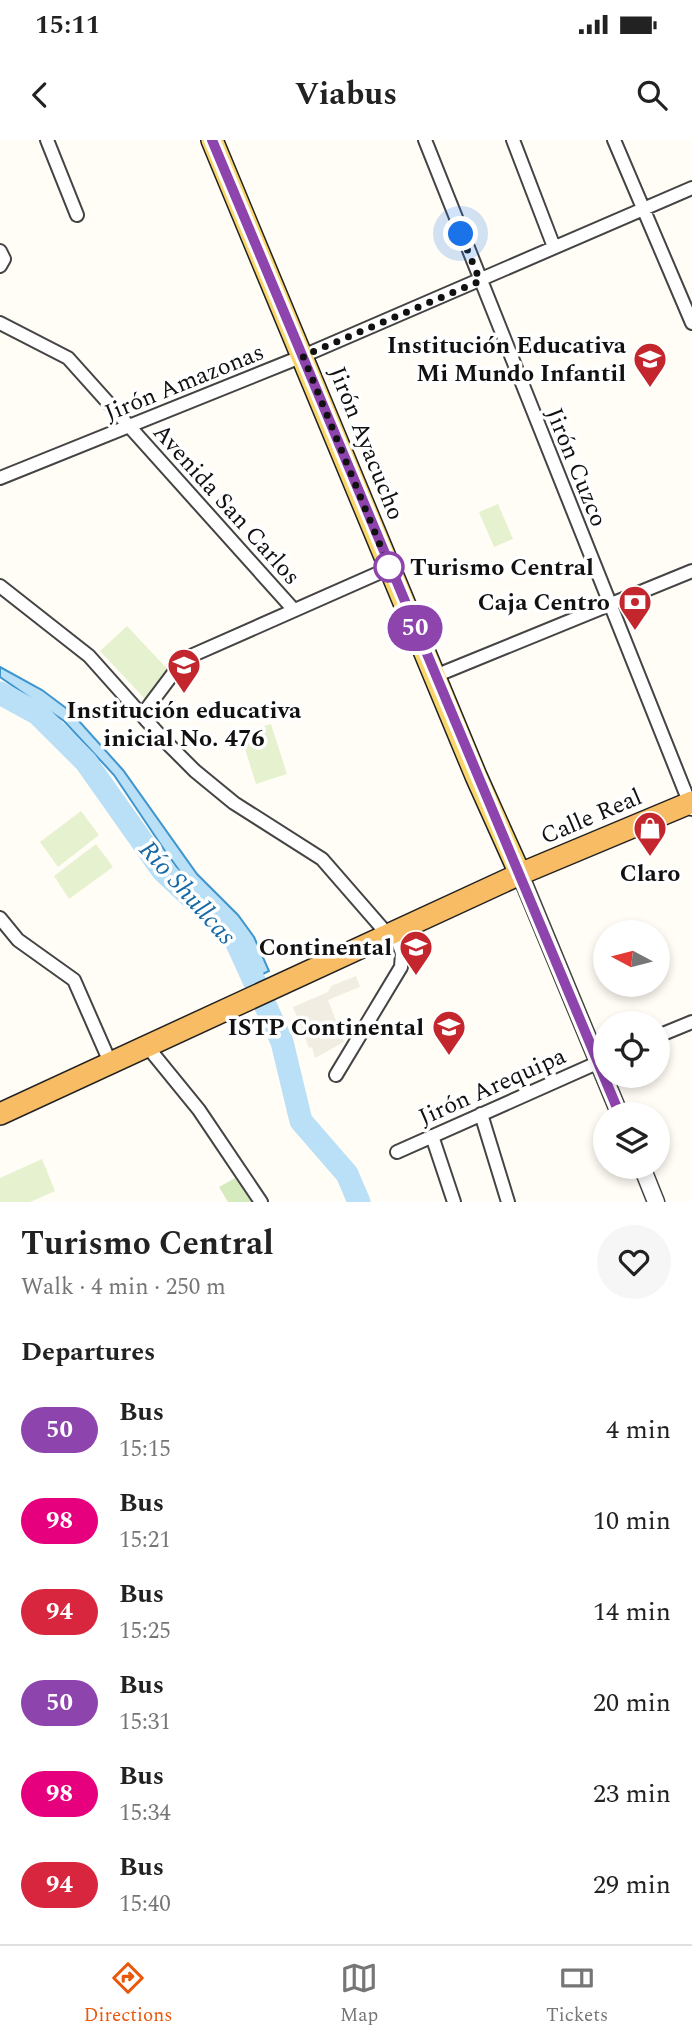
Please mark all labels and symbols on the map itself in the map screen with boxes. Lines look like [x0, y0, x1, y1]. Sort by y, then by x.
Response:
your location [443, 216, 478, 251]
place label: Institución Educativa Mi Mundo Infantil [387, 328, 627, 392]
street label: Jirón Amazonas [99, 335, 270, 431]
school or university icon: Institución Educativa Mi Mundo Infantil [631, 340, 669, 389]
street label: Jirón Ayacucho [319, 361, 413, 526]
street label: Jirón Cuzco [536, 402, 616, 532]
street label: Avenida San Carlos [144, 416, 309, 594]
place label: Turismo Central [410, 550, 594, 586]
marker: Turismo Central [374, 552, 404, 582]
bank icon: Caja Centro [616, 583, 654, 632]
place label: Caja Centro [478, 585, 610, 621]
line badge: 50 [384, 605, 446, 651]
school or university icon: Institución educativa inicial No. 476 [165, 646, 203, 695]
place label: Institución educativa inicial No. 476 [67, 693, 302, 757]
street label: Calle Real [535, 779, 648, 854]
shop icon: Claro [631, 809, 669, 858]
water label: Río Shullcas [129, 831, 245, 954]
place label: Claro [620, 856, 680, 892]
north arrow [593, 920, 670, 998]
school or university icon: Continental [397, 928, 435, 977]
place label: Continental [259, 930, 392, 966]
school or university icon: ISTP Continental [430, 1008, 468, 1057]
place label: ISTP Continental [228, 1010, 424, 1046]
street label: Jirón Arequipa [413, 1038, 572, 1136]

